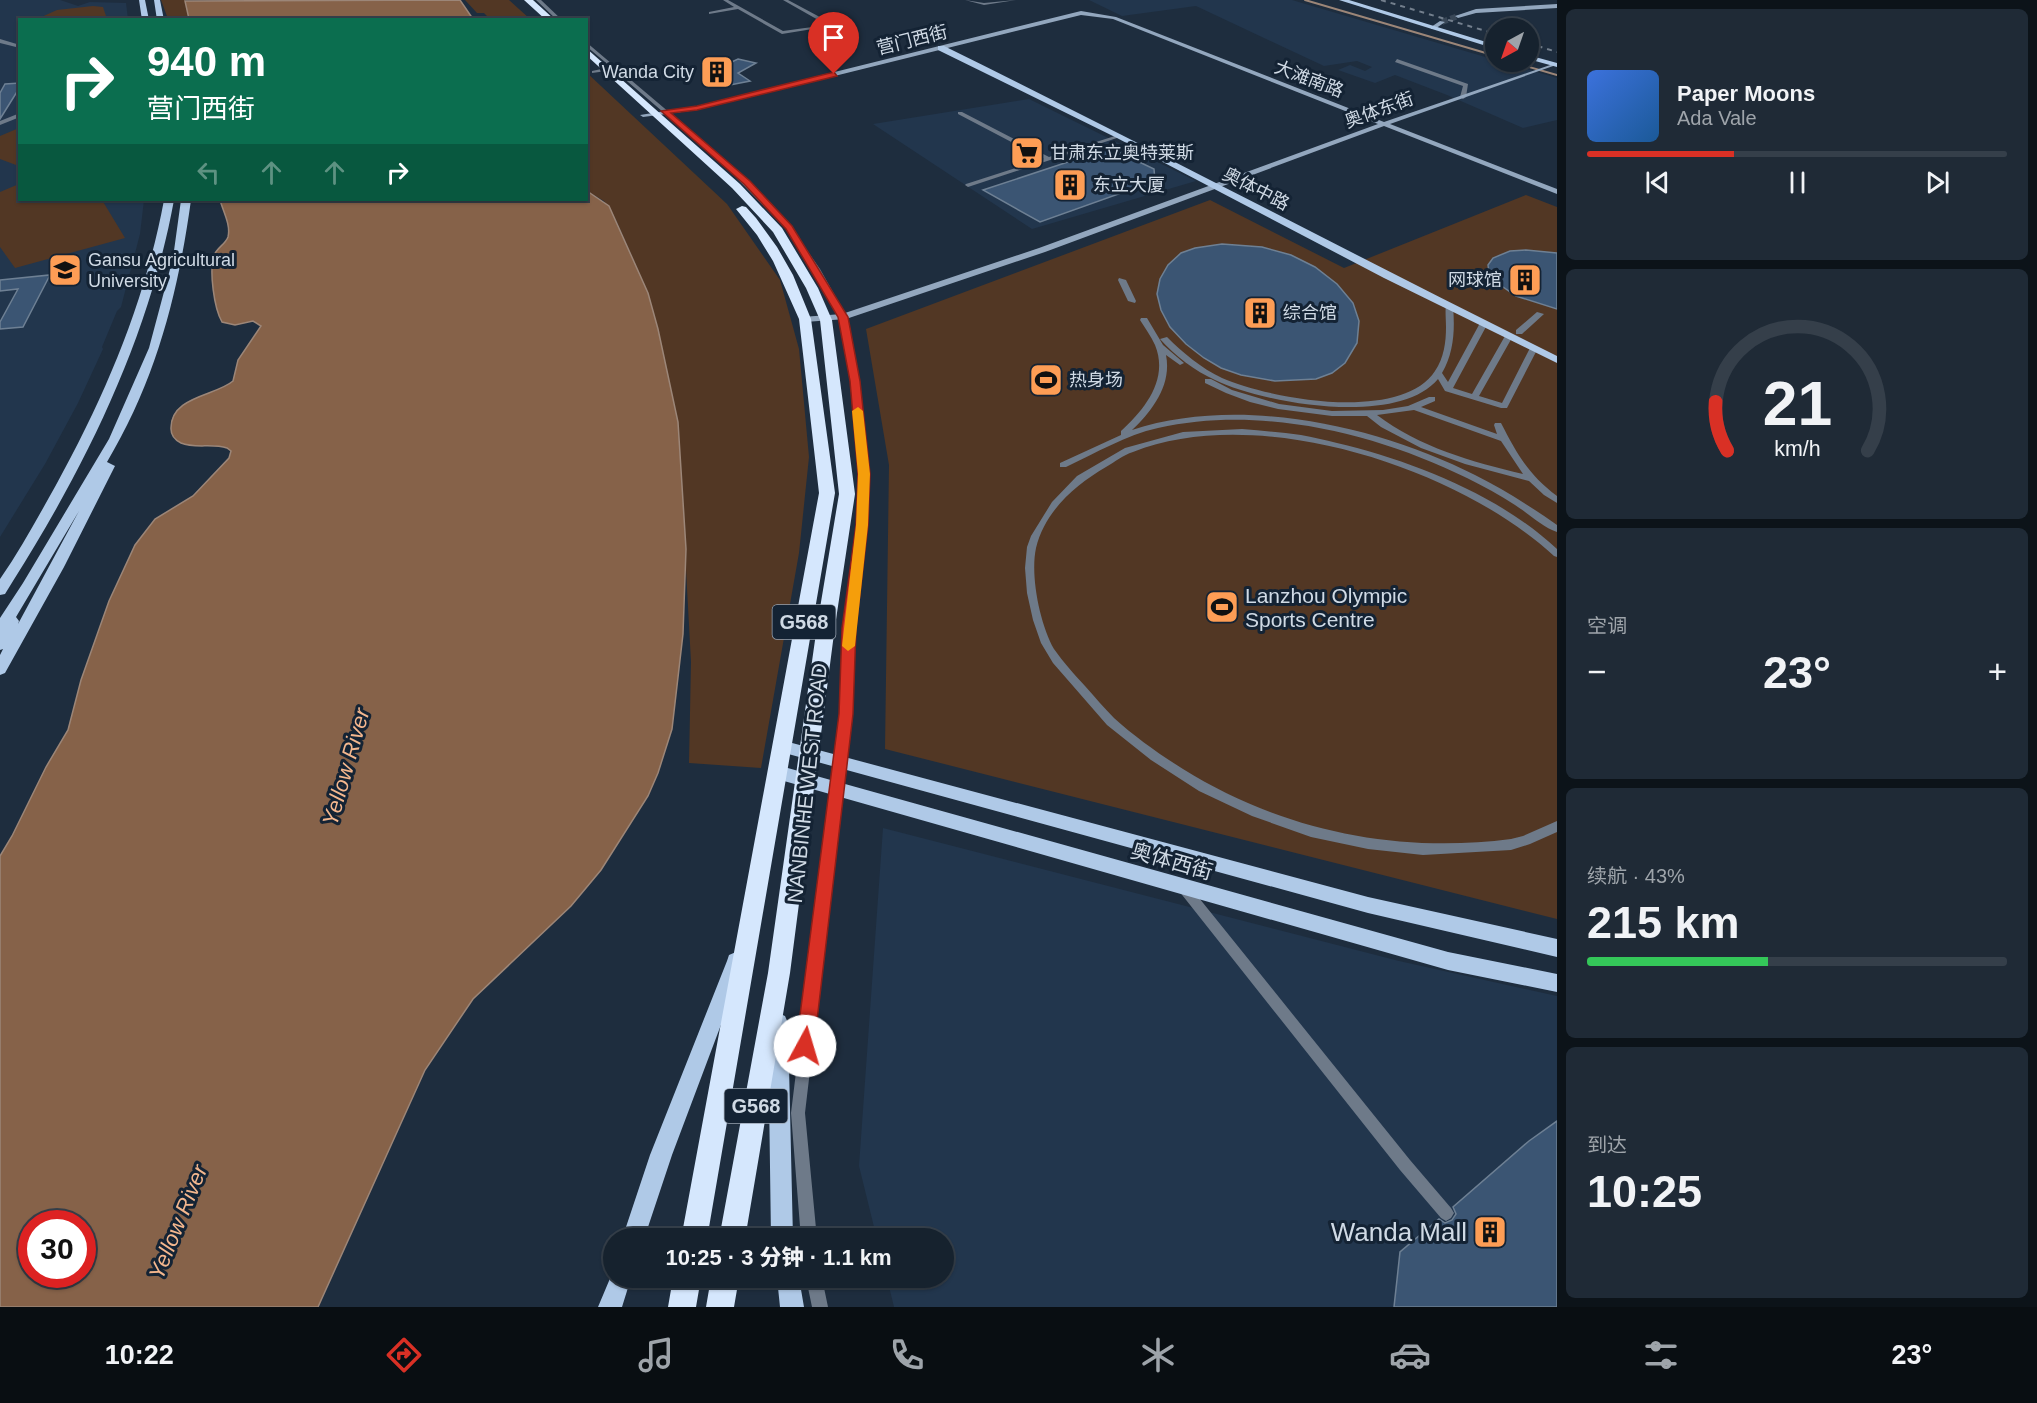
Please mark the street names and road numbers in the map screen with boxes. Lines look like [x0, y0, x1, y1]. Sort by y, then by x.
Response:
street label: 营门西街 [875, 22, 949, 58]
street label: 大滩南路 [1272, 57, 1346, 101]
street label: 奥体东街 [1342, 88, 1416, 132]
street label: 奥体中路 [1219, 164, 1293, 214]
road number: G568 [772, 605, 836, 639]
street label: NANBINHE WEST ROAD [783, 662, 831, 904]
street label: 奥体西街 [1128, 838, 1216, 884]
road number: G568 [724, 1089, 788, 1123]

